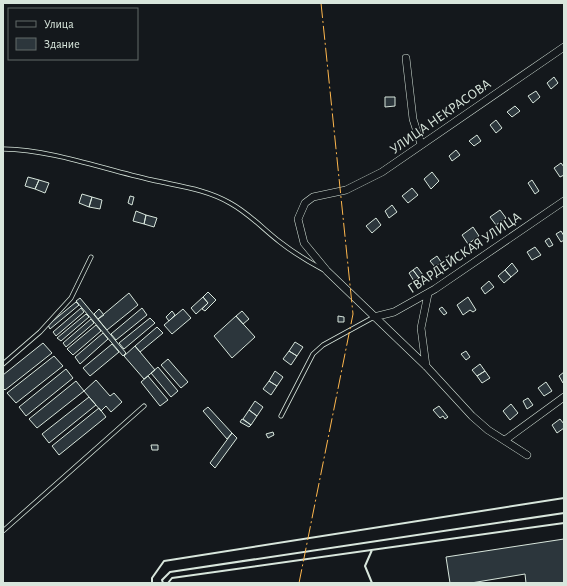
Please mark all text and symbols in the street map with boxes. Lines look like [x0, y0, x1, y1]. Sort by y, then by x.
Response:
legend [8, 8, 138, 60]
text: Улица [44, 18, 74, 30]
text: Здание [44, 38, 80, 50]
street label: УЛИЦА НЕКРАСОВА [388, 77, 494, 157]
street label: ГВАРДЕЙСКАЯ УЛИЦА [405, 209, 524, 296]

